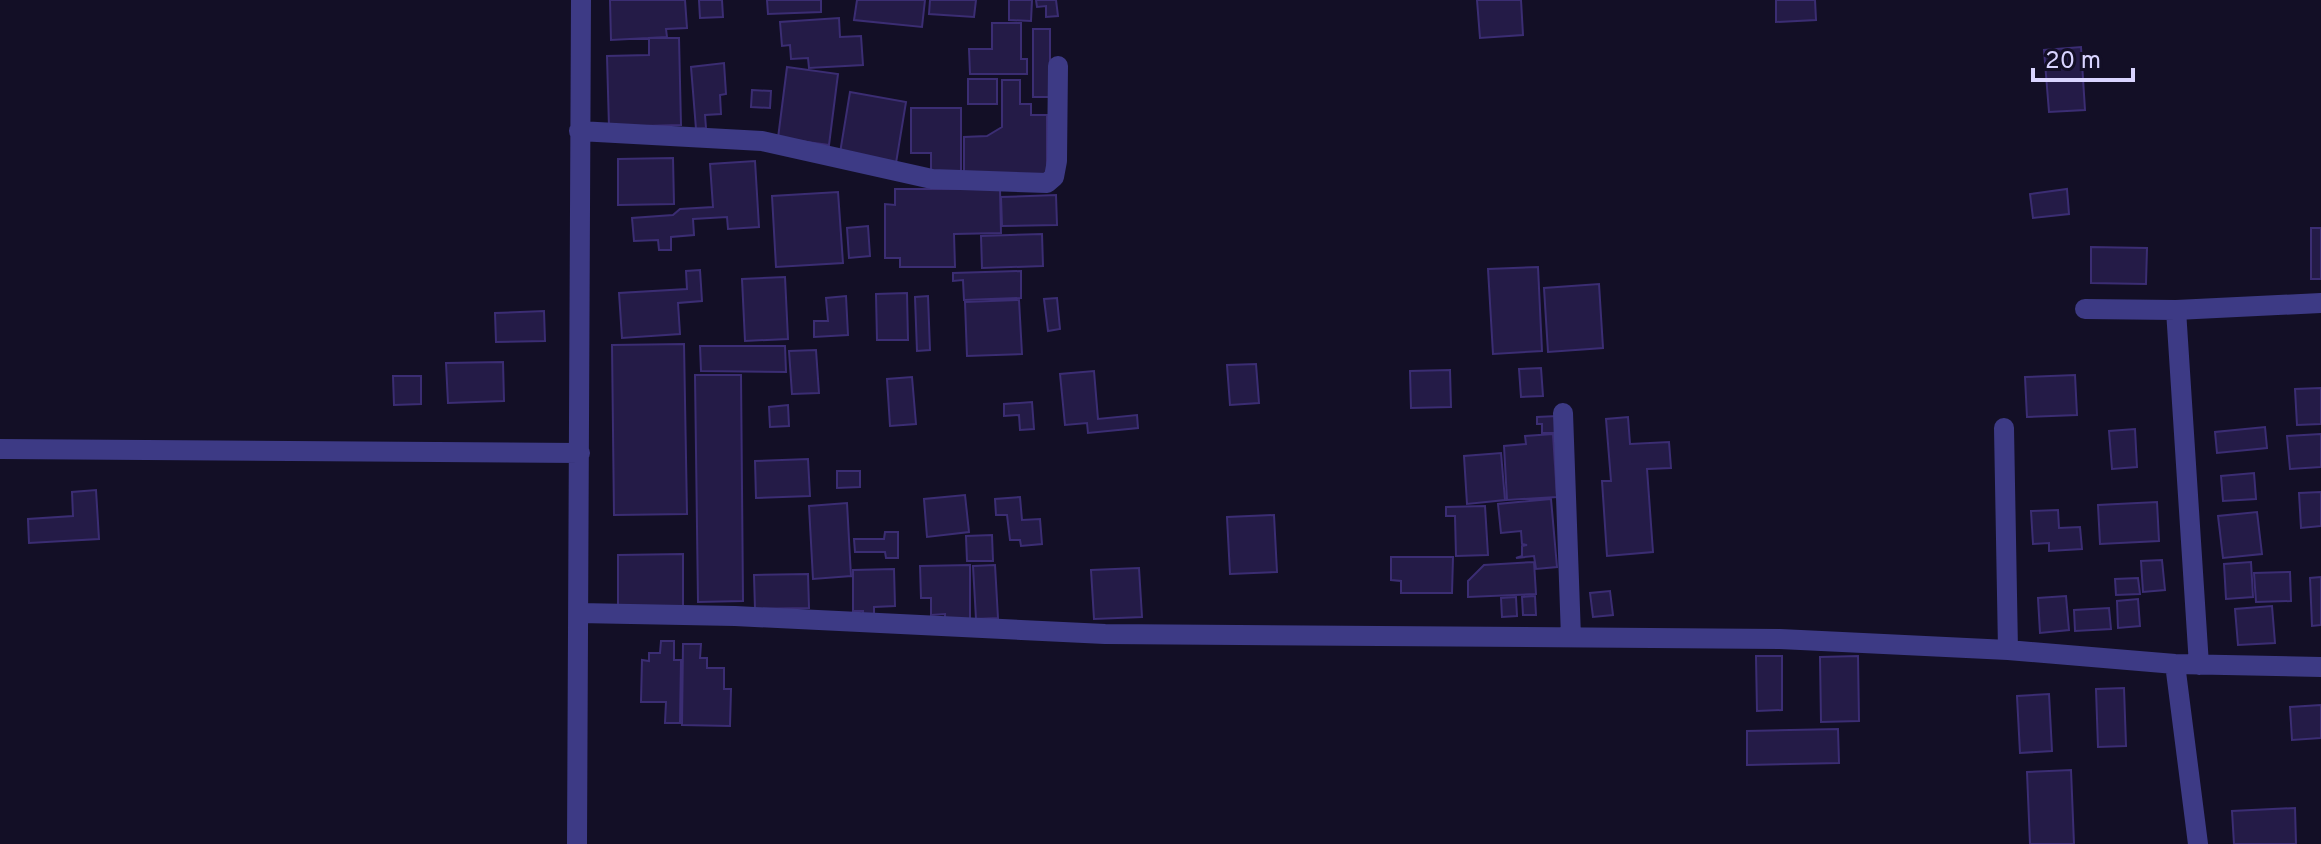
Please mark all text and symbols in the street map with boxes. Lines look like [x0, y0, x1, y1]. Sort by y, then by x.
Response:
scale bar [2033, 32, 2133, 82]
text: 20 m [2045, 47, 2101, 77]

